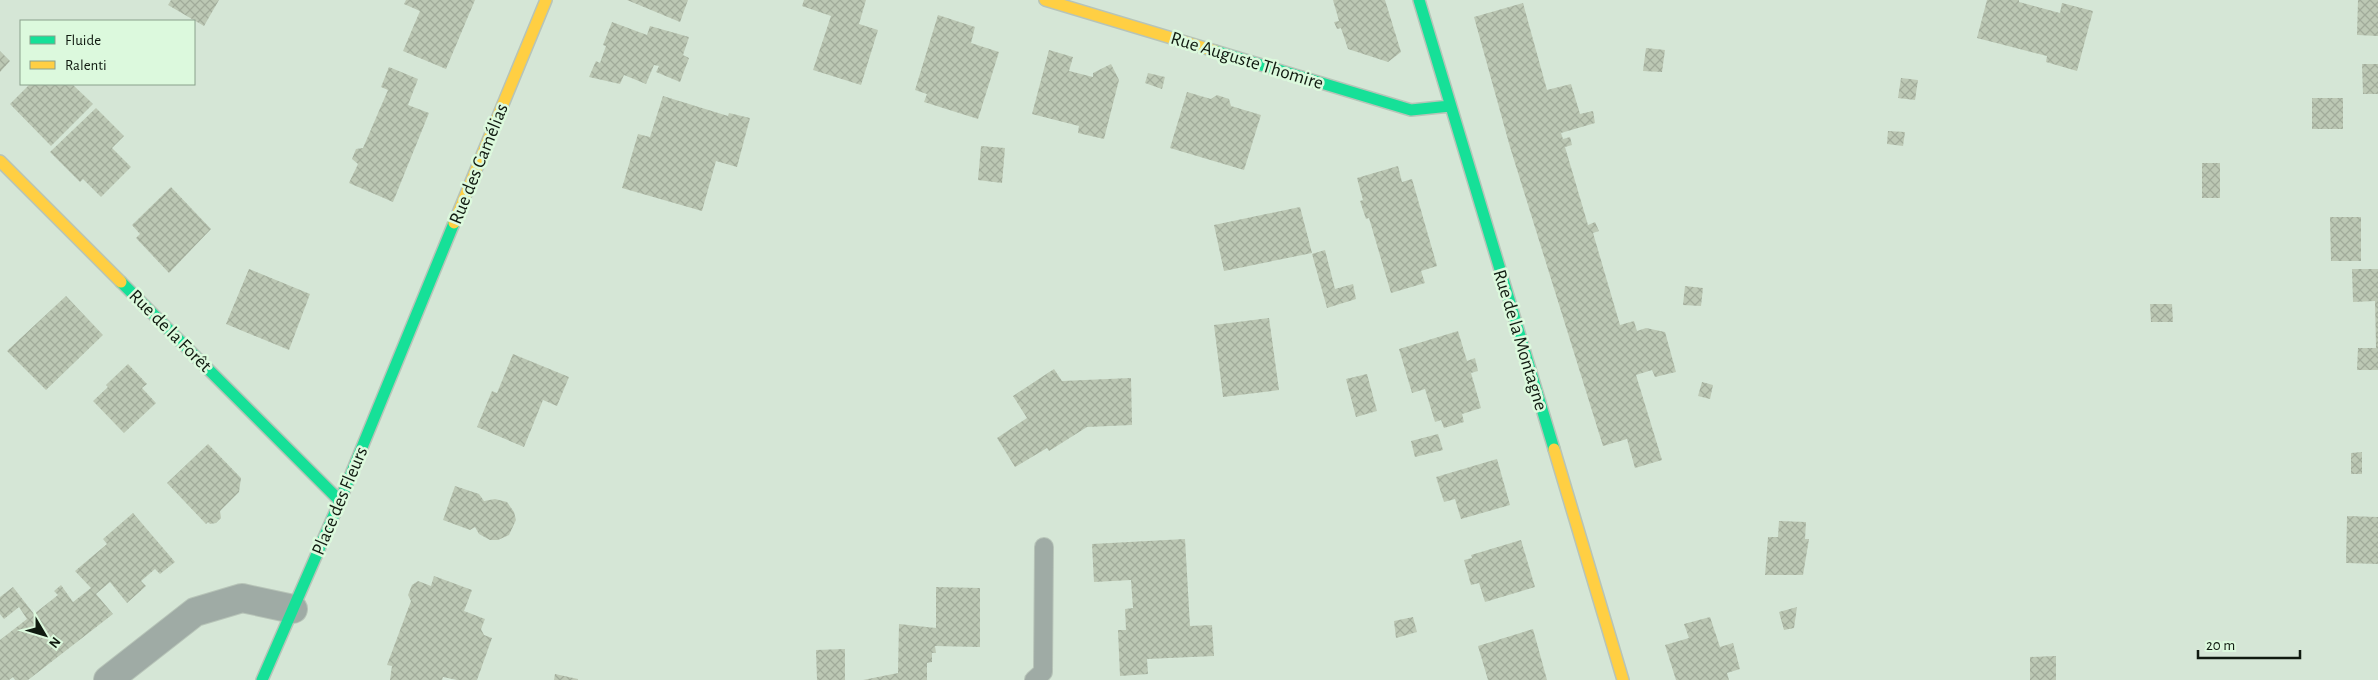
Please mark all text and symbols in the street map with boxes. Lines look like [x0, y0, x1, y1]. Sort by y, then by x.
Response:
legend [20, 20, 195, 85]
street label: Rue Auguste Thomire [1168, 29, 1326, 93]
text: Fluide [65, 33, 101, 48]
text: Ralenti [65, 58, 107, 73]
street label: Rue des Camélias [446, 101, 512, 227]
street label: Rue de la Montagne [1490, 267, 1550, 413]
street label: Rue de la Forêt [125, 286, 215, 376]
street label: Place des Fleurs [309, 444, 371, 558]
north arrow [20, 610, 70, 660]
scale bar [2198, 628, 2300, 660]
text: N [46, 634, 63, 651]
text: 20 m [2206, 638, 2235, 653]

